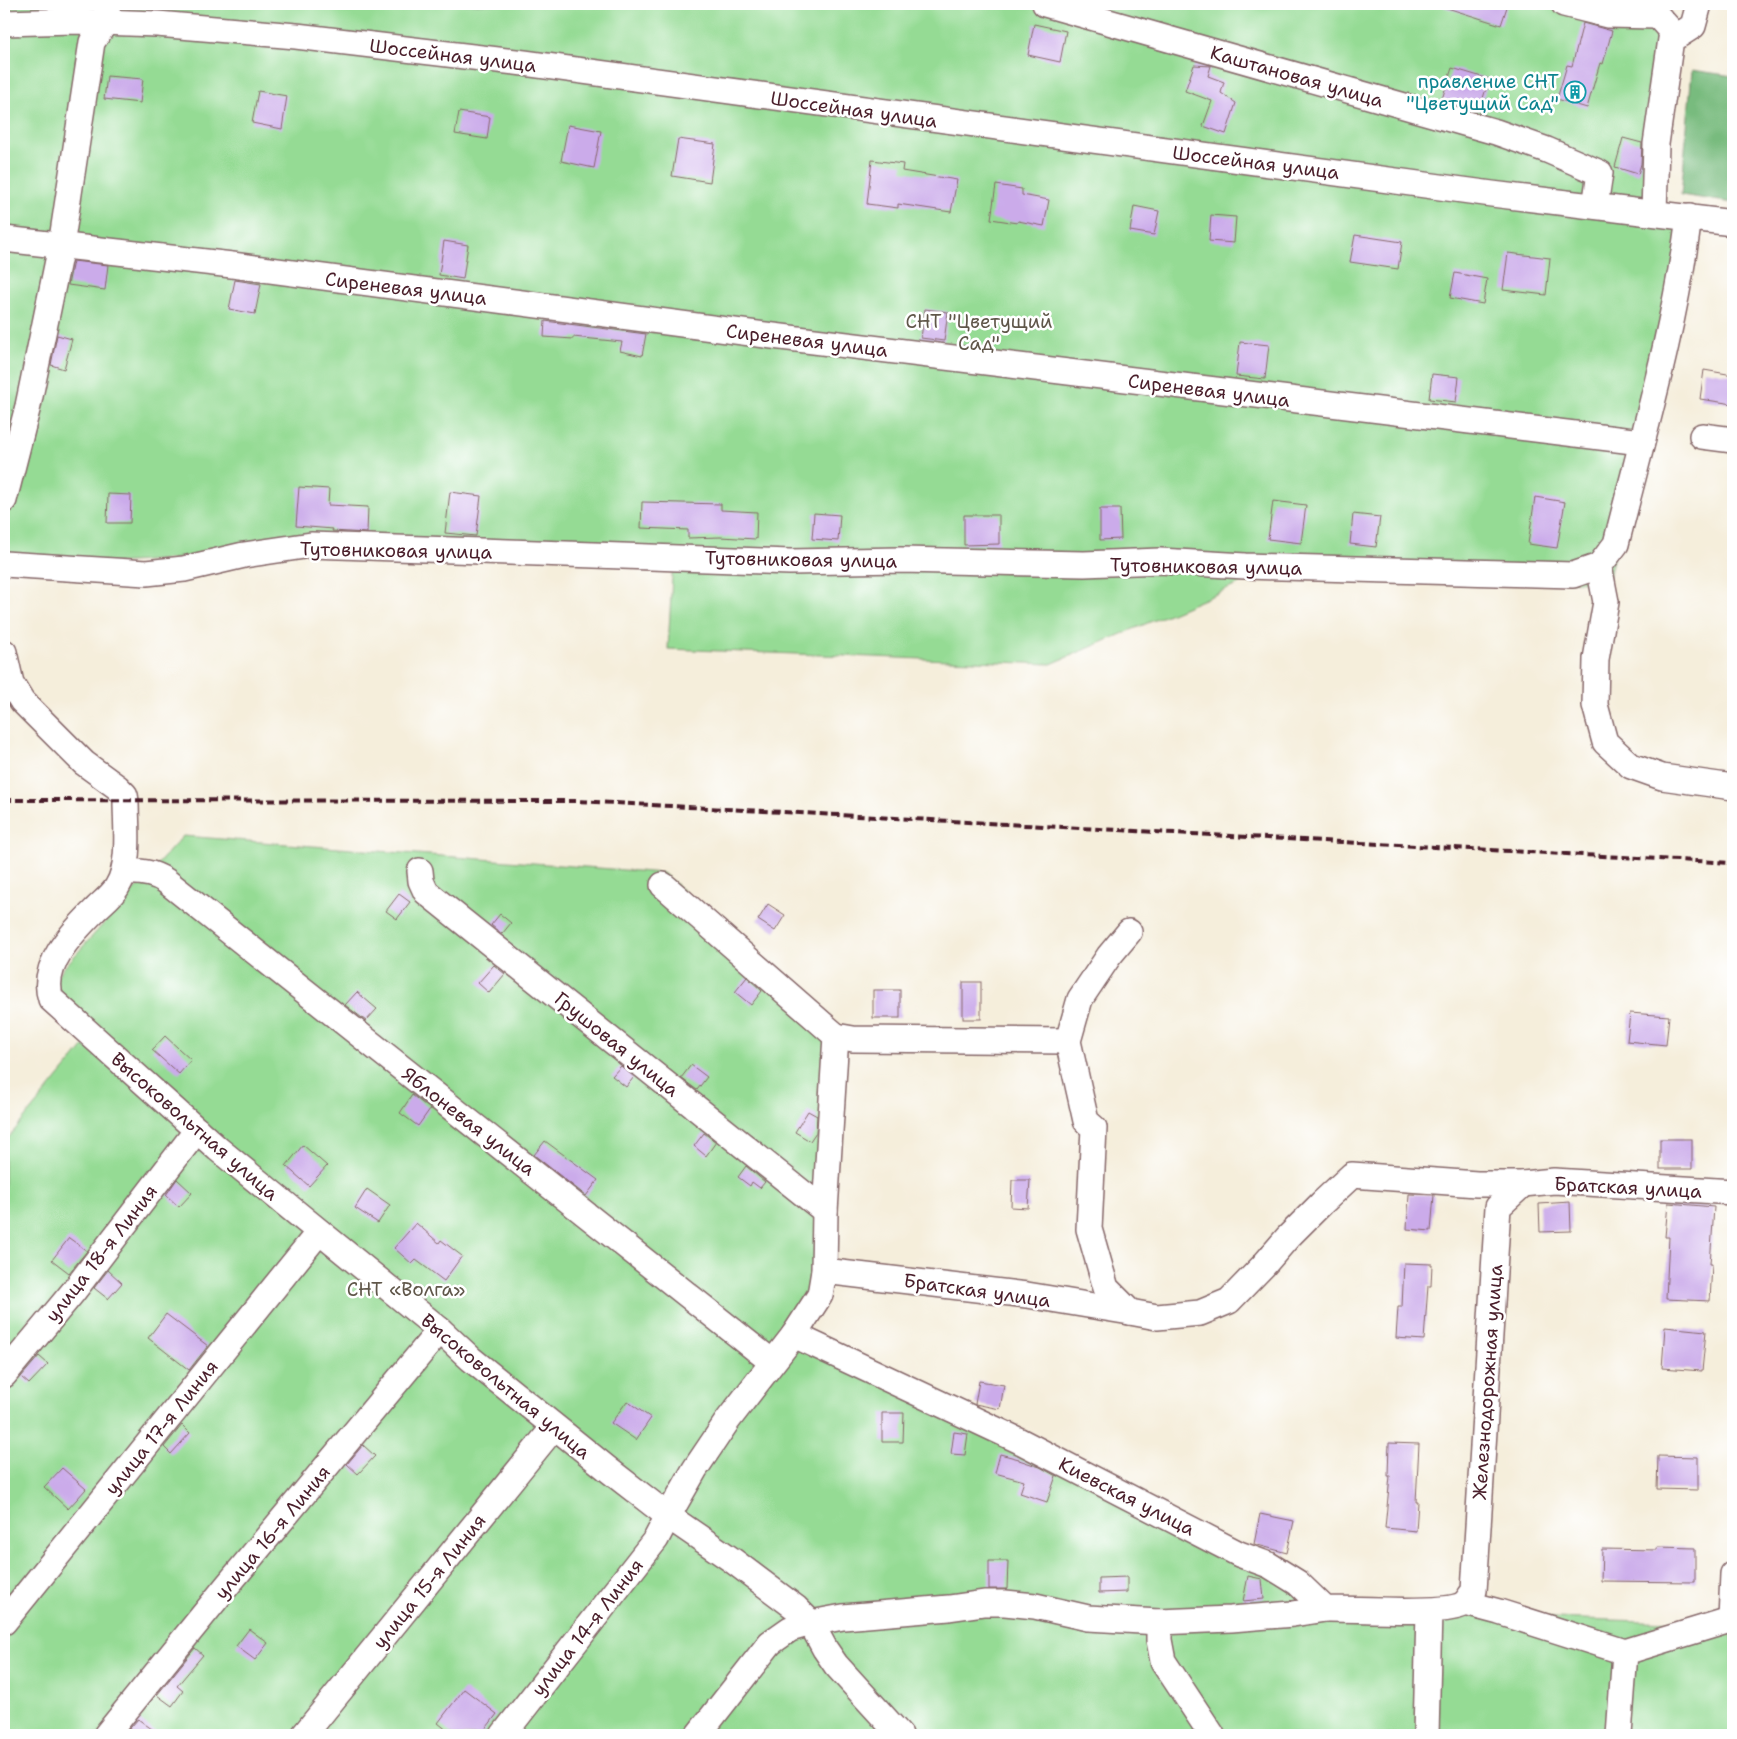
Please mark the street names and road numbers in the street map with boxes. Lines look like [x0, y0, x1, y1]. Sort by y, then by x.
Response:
street label: Шоссейная улица [368, 33, 538, 78]
street label: Каштановая улица [1207, 40, 1387, 113]
street label: Шоссейная улица [769, 85, 939, 134]
street label: Шоссейная улица [1171, 140, 1341, 185]
street label: Сиреневая улица [324, 266, 488, 311]
street label: Сиреневая улица [725, 318, 889, 363]
street label: Сиреневая улица [1127, 368, 1291, 413]
street label: Тутовниковая улица [300, 536, 493, 565]
street label: Тутовниковая улица [705, 545, 898, 574]
street label: Тутовниковая улица [1110, 552, 1303, 581]
street label: Грушовая улица [549, 986, 684, 1103]
street label: Высоковольтная улица [106, 1047, 284, 1206]
street label: Яблоневая улица [397, 1061, 541, 1181]
street label: Братская улица [1553, 1171, 1703, 1204]
street label: улица 18-я Линия [40, 1179, 163, 1327]
street label: Железнодорожная улица [1467, 1263, 1508, 1501]
street label: Братская улица [902, 1268, 1052, 1313]
street label: Высоковольтная улица [416, 1308, 596, 1465]
street label: улица 17-я Линия [99, 1355, 224, 1500]
street label: Киевская улица [1054, 1451, 1199, 1542]
street label: улица 16-я Линия [209, 1460, 336, 1605]
street label: улица 15-я Линия [367, 1509, 492, 1654]
street label: улица 14-я Линия [526, 1554, 649, 1701]

